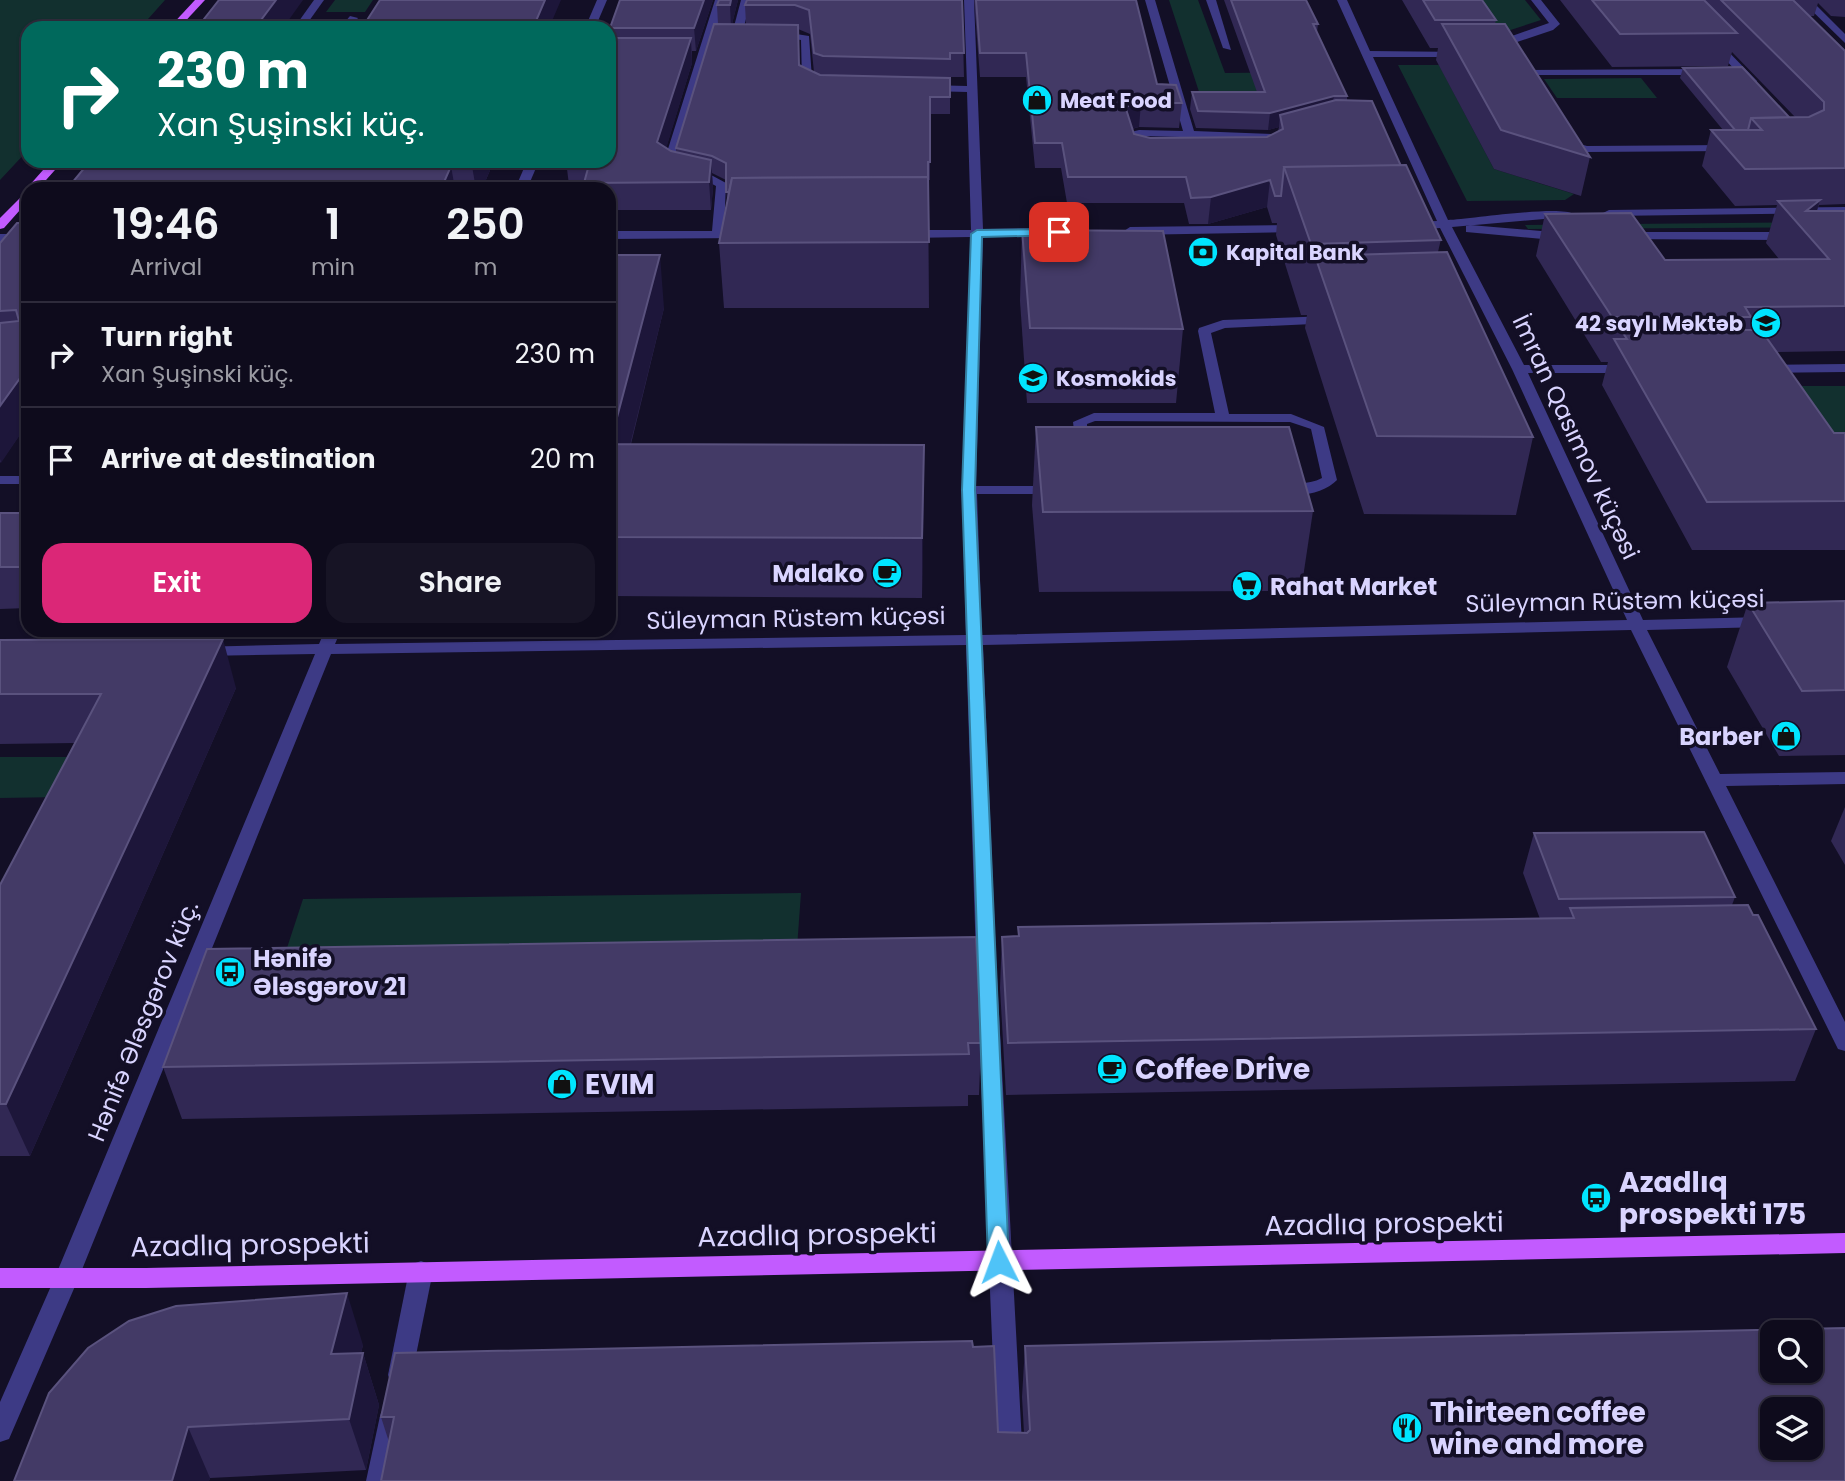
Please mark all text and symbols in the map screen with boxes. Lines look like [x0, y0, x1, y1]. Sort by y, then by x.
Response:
text: 230 m [157, 37, 309, 105]
icon: right [42, 49, 133, 140]
shop icon: Meat Food [1020, 83, 1054, 117]
place label: Meat Food [1060, 86, 1172, 115]
text: Xan Şuşinski küç. [157, 102, 425, 147]
text: 19:46 [112, 195, 220, 254]
text: 1 [325, 195, 341, 254]
text: 250 [446, 195, 525, 254]
pin [1029, 202, 1089, 262]
icon: arrive [1040, 213, 1078, 251]
bank icon: Kapital Bank [1186, 235, 1220, 269]
place label: Kapital Bank [1226, 238, 1364, 267]
text: Arrival [130, 251, 202, 283]
text: min [311, 251, 355, 283]
text: m [474, 251, 497, 283]
school or university icon: 42 saylı Məktəb [1749, 306, 1783, 340]
street label: İmran Qasımov küçəsi [1505, 309, 1647, 565]
place label: 42 saylı Məktəb [1575, 309, 1743, 338]
text: Turn right [101, 319, 233, 355]
icon: right [42, 336, 80, 374]
text: 230 m [515, 336, 595, 372]
text: Xan Şuşinski küç. [101, 358, 293, 390]
school or university icon: Kosmokids [1016, 361, 1050, 395]
place label: Kosmokids [1056, 364, 1177, 393]
icon: arrive [42, 441, 80, 479]
text: Arrive at destination [101, 441, 376, 477]
text: 20 m [530, 441, 595, 477]
button: Exit [42, 543, 312, 623]
button: Share [326, 543, 595, 623]
cafe icon: Malako [870, 556, 904, 590]
place label: Malako [772, 557, 864, 590]
supermarket icon: Rahat Market [1230, 569, 1264, 603]
place label: Rahat Market [1270, 570, 1437, 603]
street label: Süleyman Rüstəm küçəsi [1465, 582, 1765, 620]
street label: Süleyman Rüstəm küçəsi [646, 599, 946, 637]
shop icon: Barber [1769, 719, 1803, 753]
place label: Barber [1679, 720, 1763, 753]
street label: Hənifə Ələsgərov küç. [80, 896, 206, 1146]
place label: Hənifə Ələsgərov 21 [253, 942, 406, 1003]
bus stop icon: Hənifə Ələsgərov 21 [213, 955, 247, 989]
place label: Coffee Drive [1135, 1050, 1310, 1089]
cafe icon: Coffee Drive [1095, 1052, 1129, 1086]
place label: EVIM [585, 1065, 655, 1104]
shop icon: EVIM [545, 1067, 579, 1101]
place label: Azadlıq prospekti 175 [1619, 1163, 1806, 1234]
bus stop icon: Azadlıq prospekti 175 [1579, 1181, 1613, 1215]
street label: Azadlıq prospekti [1264, 1202, 1504, 1246]
street label: Azadlıq prospekti [697, 1213, 937, 1257]
street label: Azadlıq prospekti [130, 1223, 370, 1267]
position arrow [962, 1225, 1036, 1299]
map controls [1760, 1320, 1823, 1460]
button: search [1760, 1320, 1823, 1383]
place label: Thirteen coffee wine and more [1430, 1393, 1646, 1464]
button: layers [1760, 1397, 1823, 1460]
restaurant icon: Thirteen coffee wine and more [1390, 1411, 1424, 1445]

